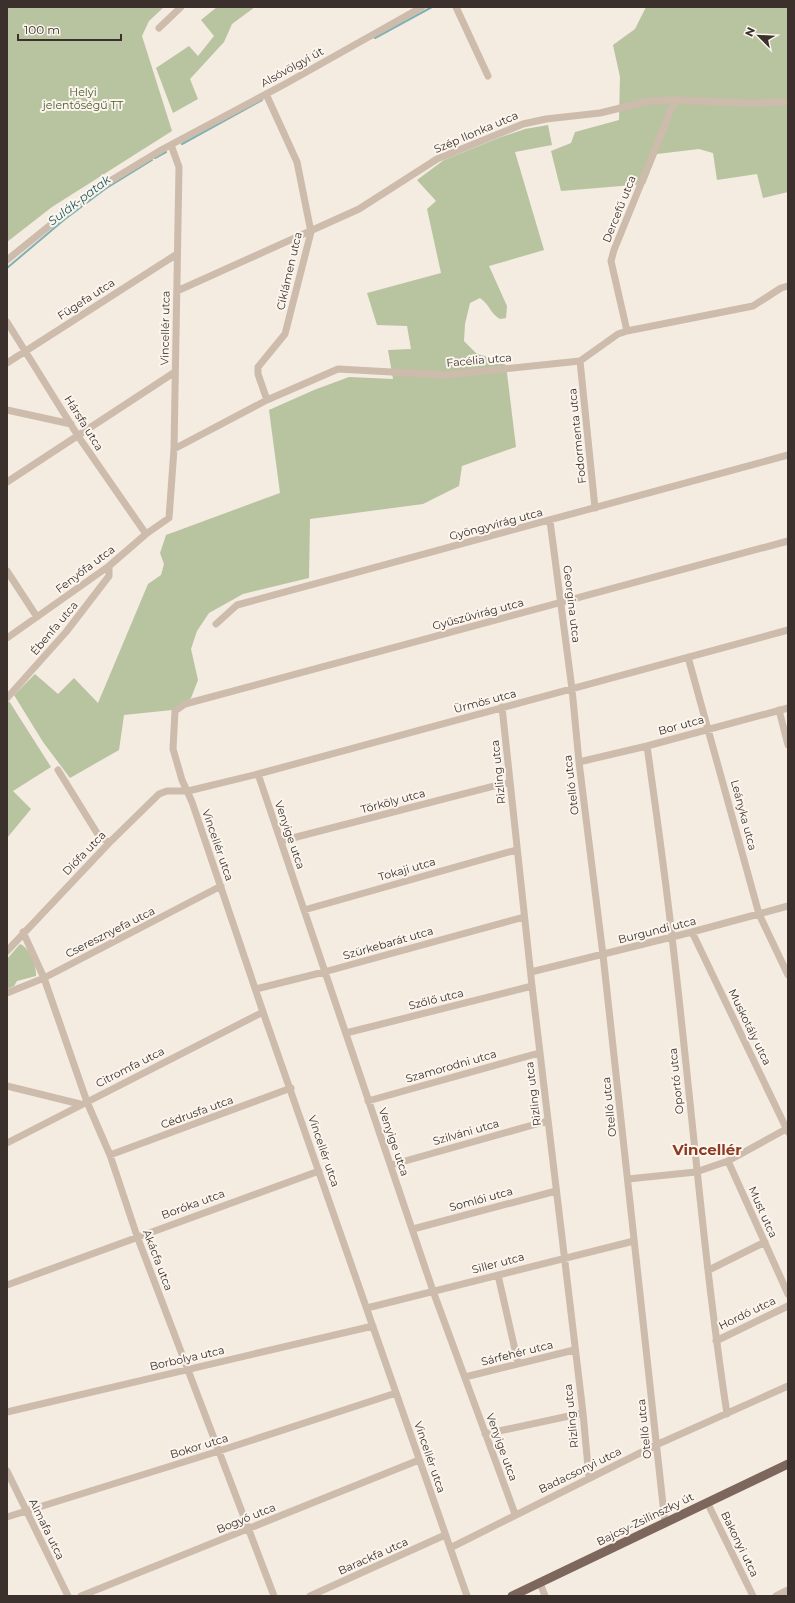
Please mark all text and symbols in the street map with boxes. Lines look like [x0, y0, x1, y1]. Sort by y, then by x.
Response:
scale bar [18, 16, 121, 42]
north arrow [739, 16, 779, 56]
text: 100 m [24, 22, 60, 37]
text: N [742, 25, 758, 39]
street label: Alsóvölgyi út [258, 44, 326, 90]
park label: Helyi jelentőségű TT [42, 85, 124, 112]
street label: Szép Ilonka utca [432, 108, 520, 156]
water label: Sulák-patak [45, 171, 114, 228]
street label: Dercefű utca [599, 173, 639, 245]
street label: Ciklámen utca [273, 231, 305, 311]
street label: Fügefa utca [55, 275, 117, 323]
street label: Vincellér utca [157, 290, 173, 366]
street label: Facélia utca [446, 350, 512, 370]
street label: Fodormenta utca [565, 388, 589, 484]
street label: Hársfa utca [61, 393, 107, 453]
street label: Gyöngyvirág utca [448, 505, 544, 543]
street label: Fenyőfa utca [53, 542, 117, 596]
street label: Georgina utca [560, 564, 584, 644]
street label: Gyűszűvirág utca [431, 595, 525, 633]
street label: Ébenfa utca [27, 598, 81, 658]
street label: Ürmös utca [452, 686, 518, 716]
street label: Bor utca [657, 712, 705, 738]
street label: Rizling utca [488, 739, 508, 805]
street label: Otelló utca [560, 754, 582, 816]
street label: Leányka utca [728, 778, 760, 852]
street label: Törköly utca [359, 786, 427, 816]
street label: Venyige utca [272, 799, 308, 871]
street label: Vincellér utca [199, 807, 237, 883]
street label: Diófa utca [59, 828, 109, 878]
street label: Tokaji utca [377, 854, 437, 884]
street label: Cseresznyefa utca [63, 903, 157, 961]
street label: Burgundi utca [617, 914, 697, 946]
street label: Szürkebarát utca [341, 923, 435, 963]
street label: Szőlő utca [407, 985, 465, 1013]
street label: Muskotály utca [725, 986, 775, 1068]
street label: Citromfa utca [93, 1044, 167, 1090]
street label: Szamorodni utca [404, 1046, 498, 1086]
street label: Oportó utca [666, 1047, 686, 1115]
street label: Rizling utca [522, 1061, 544, 1127]
street label: Otelló utca [599, 1076, 619, 1138]
street label: Cédrusfa utca [159, 1092, 235, 1132]
street label: Venyige utca [376, 1106, 412, 1178]
street label: Vincellér utca [305, 1113, 343, 1189]
street label: Szilváni utca [431, 1116, 501, 1148]
district label: Vincellér [671, 1140, 742, 1159]
street label: Somlói utca [448, 1184, 514, 1214]
street label: Must utca [745, 1184, 781, 1240]
street label: Boróka utca [159, 1186, 227, 1222]
street label: Akácfa utca [140, 1227, 176, 1293]
street label: Siller utca [470, 1249, 526, 1277]
street label: Hordó utca [716, 1293, 778, 1333]
street label: Sárfehér utca [480, 1337, 554, 1369]
street label: Borbolya utca [148, 1343, 226, 1373]
street label: Rizling utca [561, 1383, 581, 1449]
street label: Otelló utca [634, 1398, 654, 1460]
street label: Venyige utca [483, 1411, 521, 1483]
street label: Vincellér utca [411, 1419, 449, 1495]
street label: Bokor utca [168, 1431, 230, 1461]
street label: Badacsonyi utca [536, 1444, 624, 1496]
street label: Bajcsy-Zsilinszky út [594, 1489, 696, 1549]
street label: Almafa utca [26, 1496, 68, 1562]
street label: Bogyó utca [214, 1500, 278, 1536]
street label: Bakonyi utca [718, 1509, 762, 1579]
street label: Barackfa utca [336, 1534, 410, 1578]

